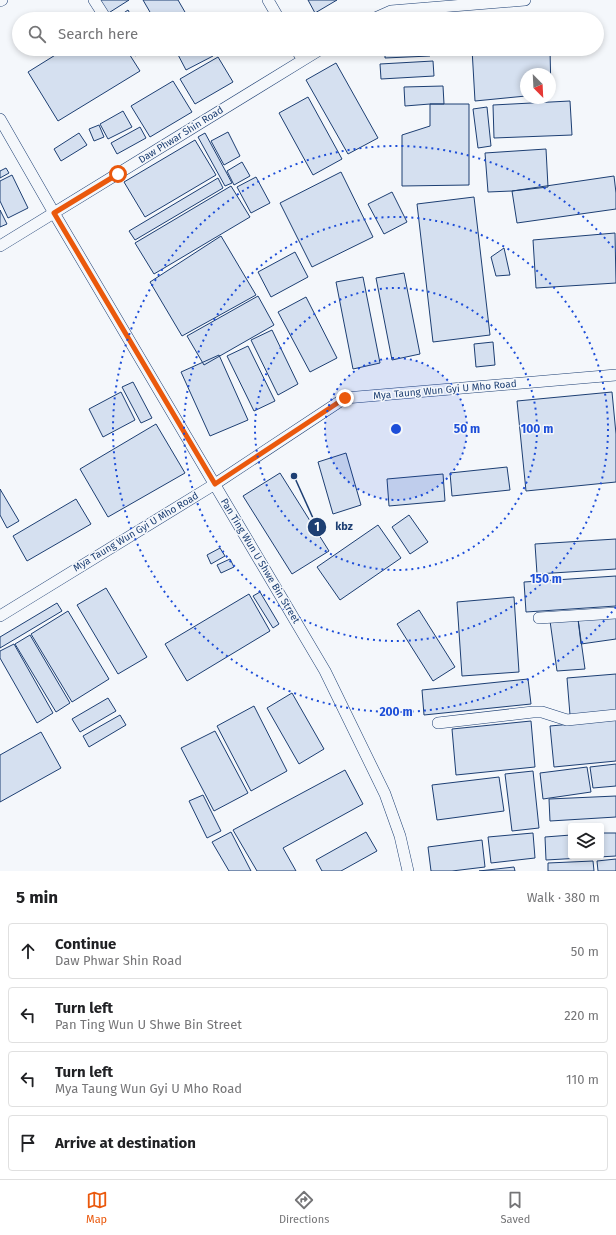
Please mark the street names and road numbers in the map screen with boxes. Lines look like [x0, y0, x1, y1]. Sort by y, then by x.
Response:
street label: Daw Phwar Shin Road [136, 104, 226, 166]
street label: Mya Taung Wun Gyi U Mho Road [373, 378, 517, 402]
street label: Mya Taung Wun Gyi U Mho Road [71, 490, 201, 574]
street label: Pan Ting Wun U Shwe Bin Street [218, 496, 302, 626]

